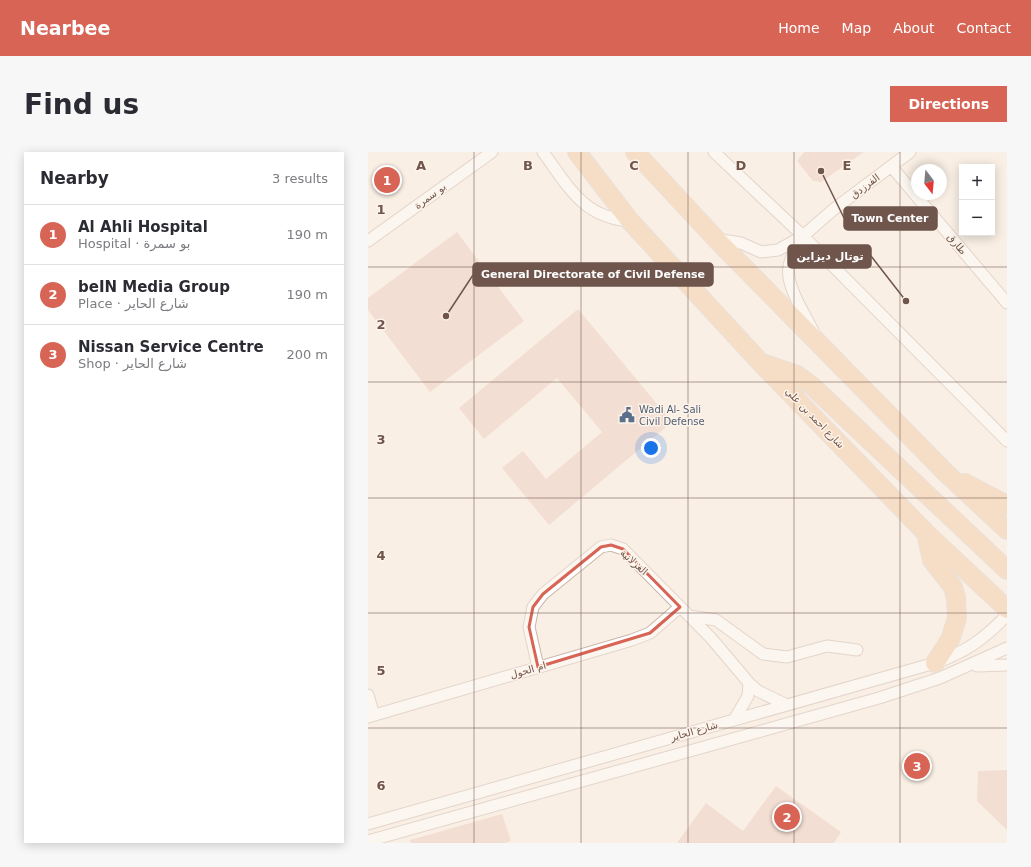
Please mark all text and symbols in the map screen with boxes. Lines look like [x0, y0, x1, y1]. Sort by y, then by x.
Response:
text: Nearbee [20, 17, 110, 39]
text: Home [778, 20, 820, 36]
text: Map [842, 20, 871, 36]
text: About [893, 20, 935, 36]
text: Contact [957, 20, 1011, 36]
button: Directions [890, 86, 1007, 122]
text: Find us [24, 88, 139, 121]
text: A [416, 158, 426, 173]
text: B [523, 158, 533, 173]
text: C [629, 158, 639, 173]
text: D [736, 158, 747, 173]
text: E [843, 158, 851, 173]
north arrow [911, 164, 947, 200]
map controls [959, 164, 995, 236]
button: + [959, 164, 995, 200]
pin: 1 [374, 165, 400, 195]
text: Nearby [40, 168, 109, 188]
text: 3 results [272, 171, 328, 186]
street label: الفرزدق [848, 172, 882, 200]
street label: بو سمرة [412, 181, 448, 211]
button: − [959, 200, 995, 236]
text: 1 [376, 202, 386, 217]
callout: Town Center [844, 207, 937, 230]
text: Town Center [852, 212, 929, 225]
text: Al Ahli Hospital [78, 218, 208, 236]
text: 1 [48, 227, 58, 242]
text: 190 m [286, 227, 328, 242]
street label: طارق [945, 231, 969, 257]
text: Hospital · بو سمرة [78, 236, 190, 251]
callout: توتال ديزاين [788, 245, 871, 268]
text: توتال ديزاين [796, 250, 864, 263]
callout: General Directorate of Civil Defense [473, 263, 713, 286]
text: General Directorate of Civil Defense [481, 268, 705, 281]
text: beIN Media Group [78, 278, 230, 296]
text: 2 [48, 287, 58, 302]
text: 190 m [286, 287, 328, 302]
text: Place · شارع الحاير [78, 296, 189, 311]
text: 2 [376, 317, 386, 332]
text: Nissan Service Centre [78, 338, 264, 356]
text: 3 [48, 347, 58, 362]
text: 200 m [286, 347, 328, 362]
text: Shop · شارع الحاير [78, 356, 187, 371]
street label: شارع احمد بن علي [783, 385, 847, 451]
place label: Wadi Al- Sali Civil Defense [639, 404, 705, 427]
public building icon: Wadi Al- Sali Civil Defense [618, 406, 636, 424]
text: 3 [376, 432, 386, 447]
your location [641, 438, 661, 458]
street label: الغزلانية [618, 547, 650, 577]
text: 4 [376, 548, 386, 563]
street label: ام الحول [509, 660, 547, 680]
text: 5 [376, 663, 386, 678]
street label: شارع الحاير [668, 719, 719, 744]
pin: 3 [904, 751, 930, 781]
text: 6 [376, 778, 386, 793]
pin: 2 [774, 802, 800, 832]

